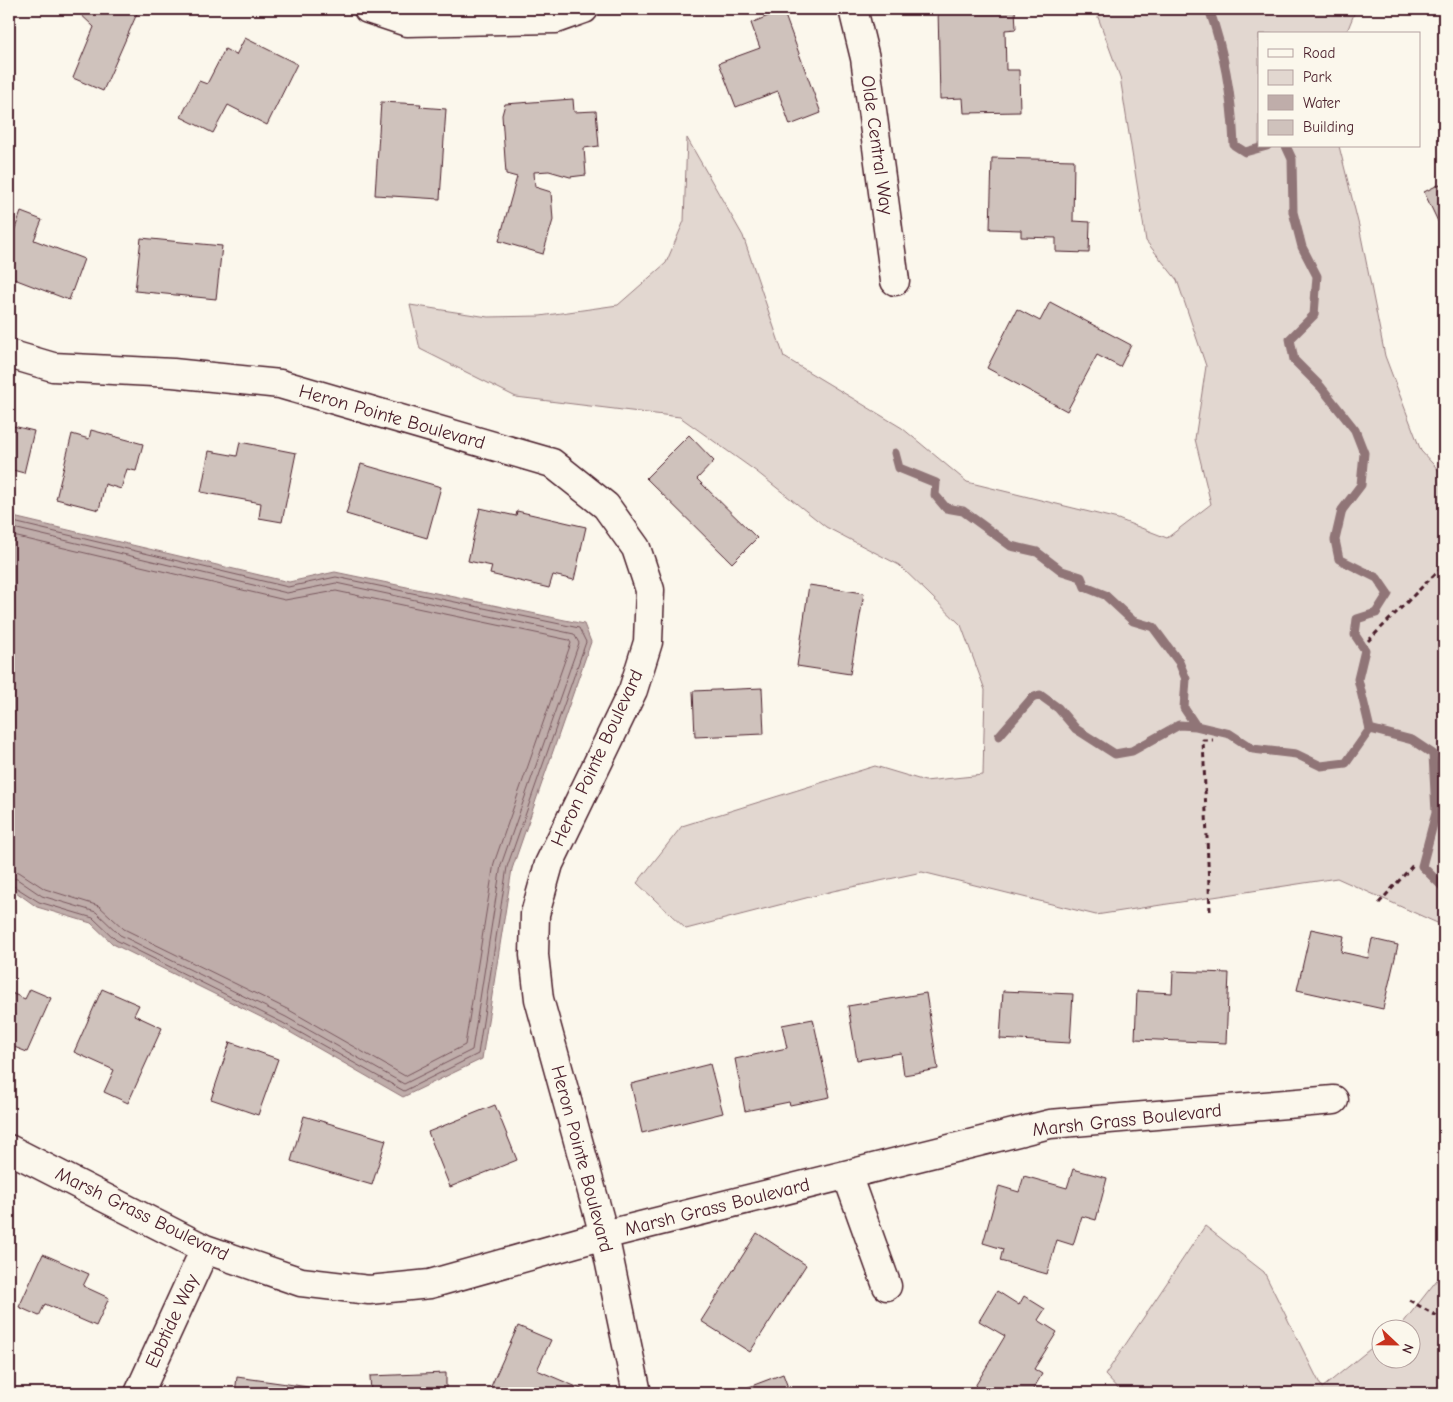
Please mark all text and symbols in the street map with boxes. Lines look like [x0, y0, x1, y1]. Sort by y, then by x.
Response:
legend [1258, 32, 1420, 148]
text: Road [1303, 44, 1335, 62]
text: Park [1303, 68, 1332, 86]
street label: Olde Central Way [856, 74, 898, 217]
text: Water [1303, 94, 1340, 112]
text: Building [1303, 118, 1354, 136]
street label: Heron Pointe Boulevard [296, 380, 488, 454]
street label: Heron Pointe Boulevard [546, 666, 648, 850]
street label: Heron Pointe Boulevard [546, 1063, 618, 1255]
street label: Marsh Grass Boulevard [1031, 1099, 1223, 1141]
street label: Marsh Grass Boulevard [52, 1162, 232, 1266]
street label: Marsh Grass Boulevard [622, 1173, 812, 1241]
street label: Ebbtide Way [141, 1270, 203, 1371]
north arrow [1370, 1320, 1420, 1370]
text: N [1398, 1341, 1417, 1356]

